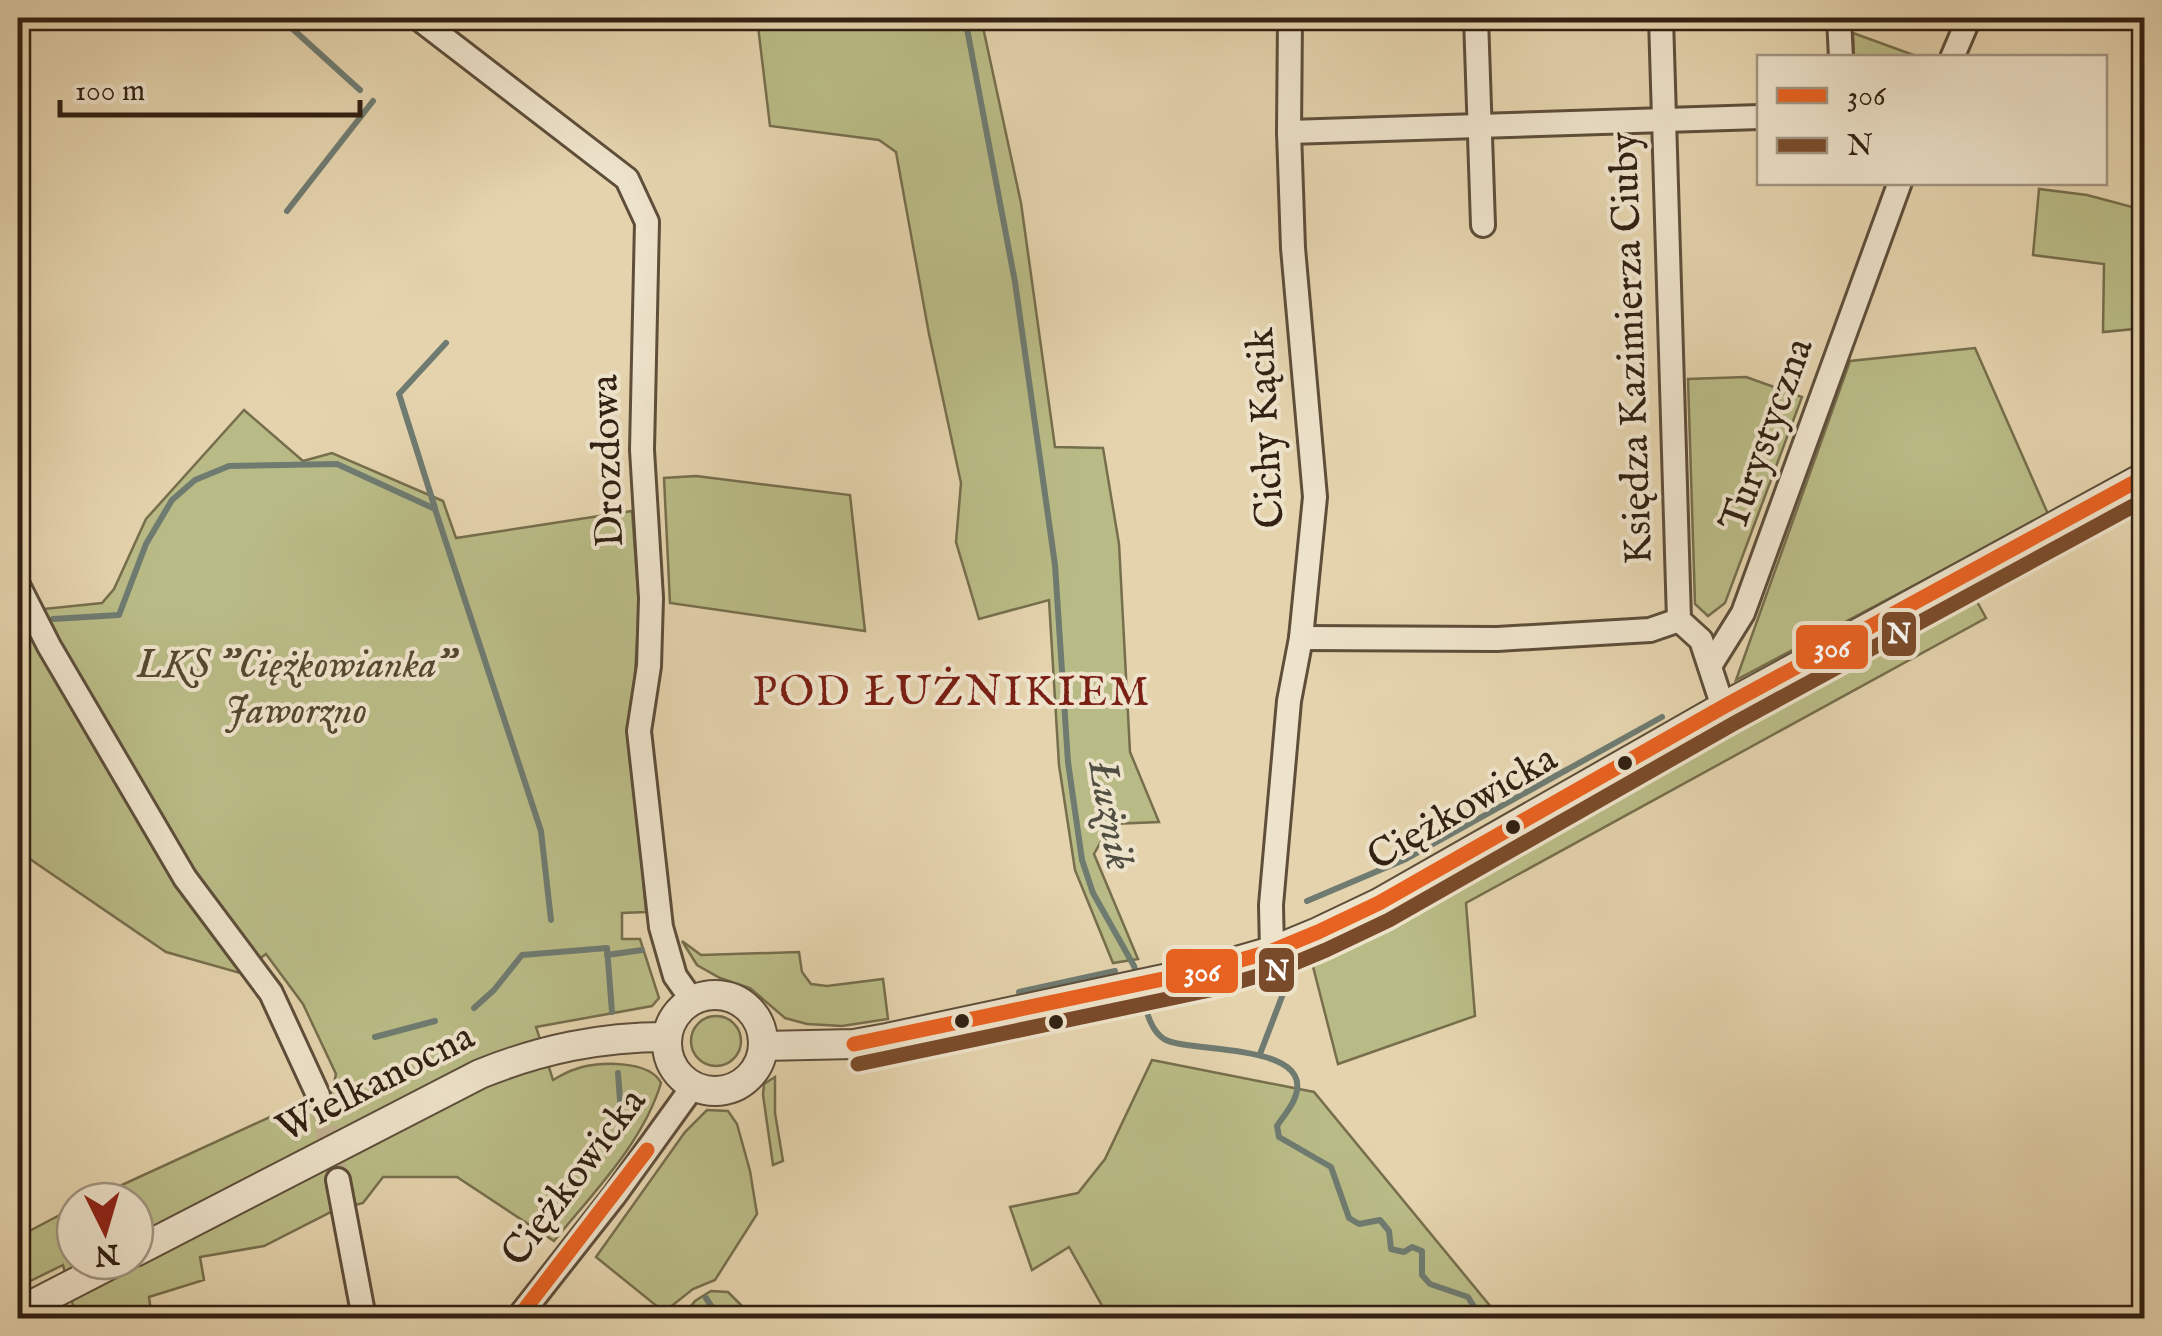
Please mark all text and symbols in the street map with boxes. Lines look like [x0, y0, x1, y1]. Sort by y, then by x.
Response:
scale bar [60, 55, 360, 117]
legend [1757, 55, 2107, 185]
text: 100 m [75, 73, 145, 111]
text: 306 [1847, 78, 1887, 116]
text: N [1847, 128, 1873, 166]
street label: Księdza Kazimierza Ciuby [1600, 131, 1666, 565]
street label: Cichy Kącik [1236, 326, 1298, 530]
street label: Turystyczna [1709, 331, 1827, 539]
street label: Drozdowa [580, 373, 638, 548]
line badge: N [1880, 610, 1918, 658]
text: N [1886, 618, 1911, 653]
line badge: 306 [1794, 623, 1870, 671]
text: 306 [1814, 632, 1851, 667]
park label: LKS "Ciężkowianka" Jaworzno [135, 641, 460, 738]
district label: POD ŁUŻNIKIEM [752, 666, 1152, 720]
street label: Ciężkowicka [1359, 734, 1568, 884]
unlabelled marker [1615, 753, 1635, 773]
water label: Łużnik [1074, 755, 1146, 874]
unlabelled marker [1503, 817, 1523, 837]
line badge: N [1257, 946, 1296, 994]
line badge: 306 [1164, 947, 1240, 995]
text: N [1264, 955, 1289, 990]
text: 306 [1184, 956, 1221, 991]
unlabelled marker [952, 1011, 972, 1031]
street label: Wielkanocna [269, 1012, 484, 1156]
unlabelled marker [1046, 1012, 1066, 1032]
street label: Ciężkowicka [491, 1078, 659, 1277]
north arrow [55, 1181, 155, 1281]
text: N [93, 1235, 122, 1272]

